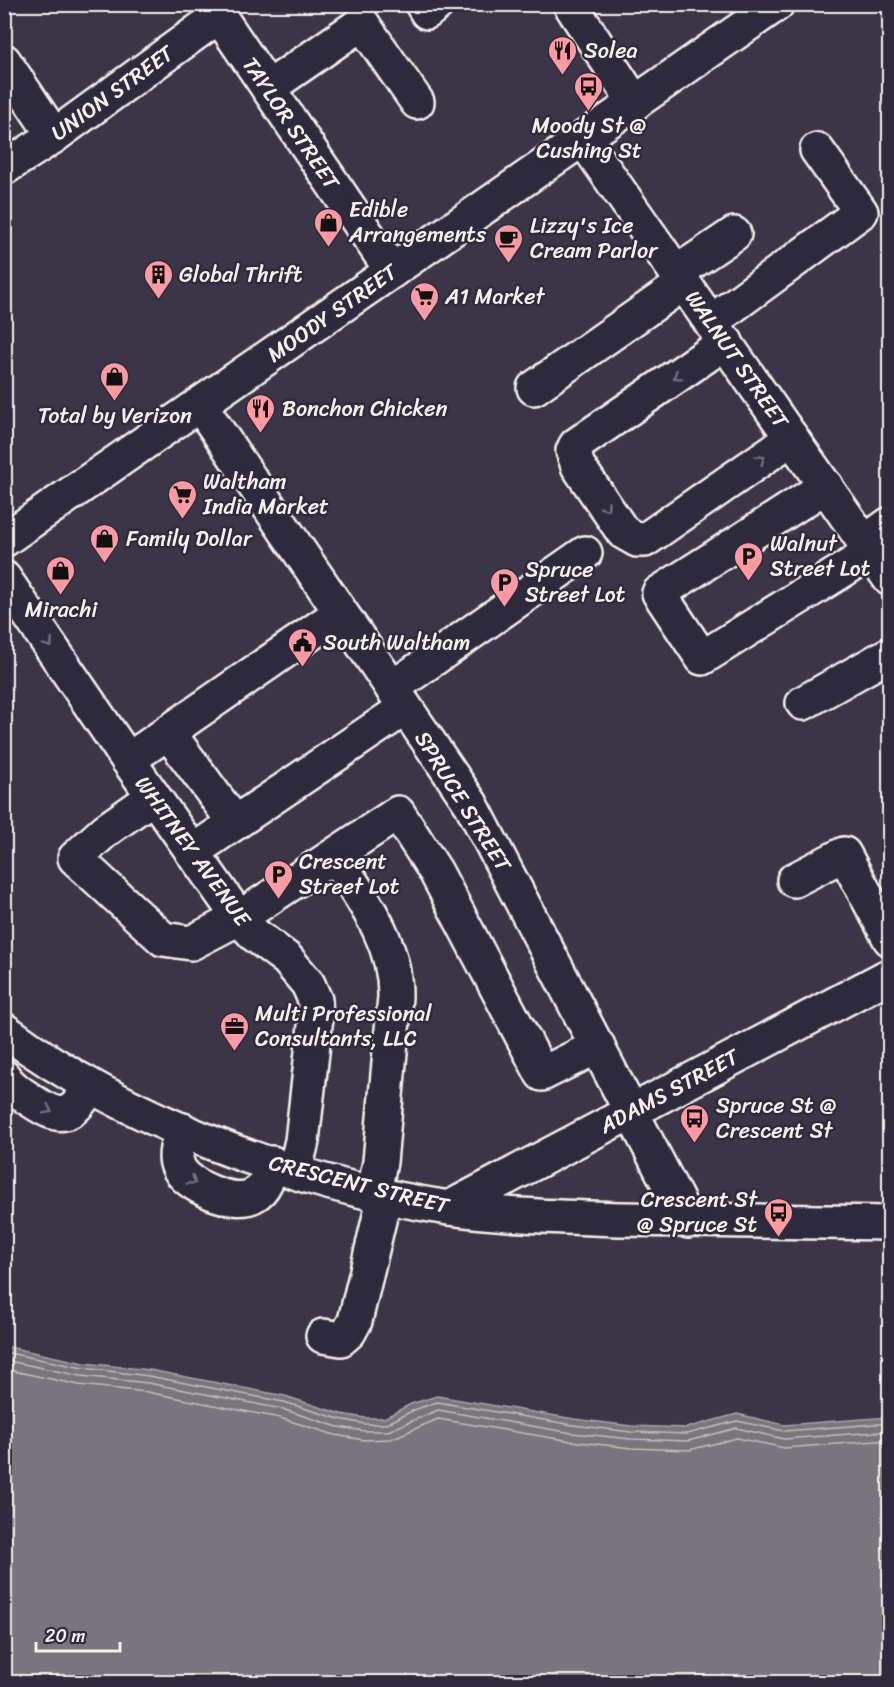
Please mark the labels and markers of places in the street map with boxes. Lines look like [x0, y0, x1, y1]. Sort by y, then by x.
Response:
place label: Solea [584, 31, 638, 70]
restaurant icon: Solea [547, 34, 579, 76]
bus stop icon: Moody St @ Cushing St [573, 70, 605, 112]
place label: Moody St @ Cushing St [532, 106, 646, 170]
place label: Edible Arrangements [348, 190, 487, 254]
shop icon: Edible Arrangements [312, 206, 344, 248]
place label: Lizzy's Ice Cream Parlor [530, 206, 659, 270]
cafe icon: Lizzy's Ice Cream Parlor [493, 222, 525, 264]
place label: Global Thrift [179, 255, 303, 294]
building icon: Global Thrift [142, 258, 174, 300]
place label: A1 Market [444, 277, 546, 316]
supermarket icon: A1 Market [408, 280, 440, 322]
shop icon: Total by Verizon [99, 360, 131, 402]
place label: Bonchon Chicken [282, 389, 447, 428]
restaurant icon: Bonchon Chicken [245, 392, 277, 434]
place label: Total by Verizon [38, 396, 192, 435]
place label: Waltham India Market [202, 462, 329, 526]
supermarket icon: Waltham India Market [166, 478, 198, 520]
place label: Family Dollar [126, 519, 253, 558]
shop icon: Family Dollar [89, 522, 121, 564]
place label: Walnut Street Lot [770, 524, 871, 588]
parking icon: Walnut Street Lot [733, 540, 765, 582]
place label: Spruce Street Lot [525, 550, 626, 614]
shop icon: Mirachi [45, 554, 77, 596]
parking icon: Spruce Street Lot [488, 566, 520, 608]
place label: Mirachi [25, 590, 98, 629]
place label: South Waltham [323, 623, 470, 662]
public building icon: South Waltham [286, 626, 318, 668]
place label: Crescent Street Lot [299, 842, 400, 906]
parking icon: Crescent Street Lot [262, 858, 294, 900]
place label: Multi Professional Consultants, LLC [255, 994, 432, 1058]
office icon: Multi Professional Consultants, LLC [218, 1010, 250, 1052]
place label: Spruce St @ Crescent St [716, 1086, 836, 1150]
bus stop icon: Spruce St @ Crescent St [679, 1102, 711, 1144]
place label: Crescent St @ Spruce St [637, 1180, 758, 1244]
bus stop icon: Crescent St @ Spruce St [762, 1196, 794, 1238]

